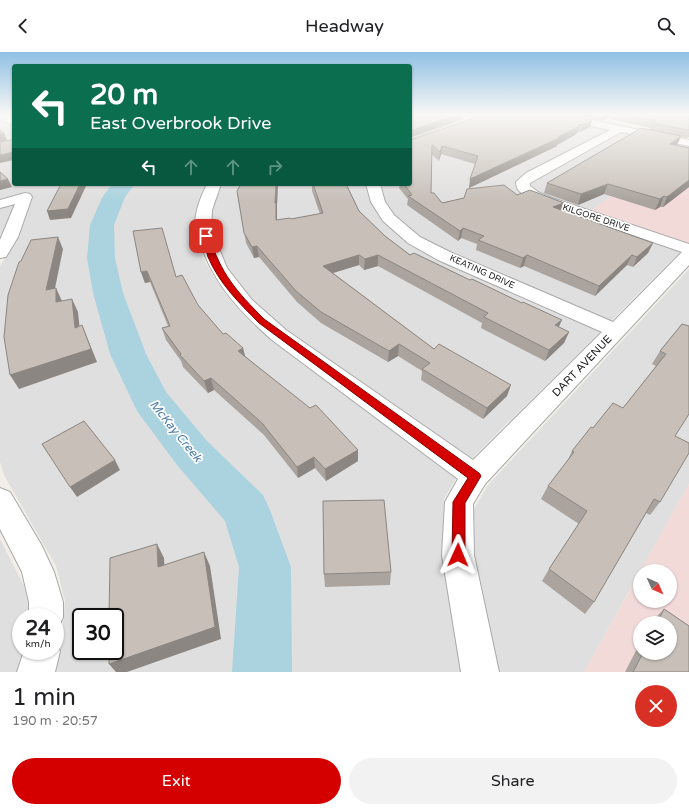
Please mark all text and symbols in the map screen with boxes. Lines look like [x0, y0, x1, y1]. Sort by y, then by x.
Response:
icon: back [12, 15, 34, 37]
text: Headway [305, 15, 384, 37]
icon: search [655, 15, 677, 37]
text: 20 m [90, 78, 158, 112]
icon: left [24, 80, 76, 132]
text: East Overbrook Drive [90, 112, 271, 134]
icon: left [138, 156, 160, 178]
icon: ahead [180, 156, 202, 178]
icon: ahead [222, 156, 244, 178]
icon: right [264, 156, 286, 178]
street label: KILGORE DRIVE [561, 202, 631, 234]
pin [189, 219, 223, 253]
icon: arrive [195, 225, 217, 247]
street label: KEATING DRIVE [448, 253, 516, 291]
street label: DART AVENUE [549, 333, 615, 399]
water label: McKay Creek [147, 398, 206, 466]
position arrow [437, 534, 479, 576]
north arrow [633, 564, 677, 608]
map controls [633, 564, 677, 660]
speed limit sign: 30 [72, 608, 124, 660]
button: layers [633, 616, 677, 660]
text: 24 [25, 617, 51, 641]
text: km/h [25, 638, 51, 650]
text: 1 min [12, 683, 76, 712]
button: close [635, 685, 677, 727]
text: 190 m · 20:57 [12, 713, 98, 729]
button: Exit [12, 758, 341, 804]
button: Share [349, 758, 677, 804]

